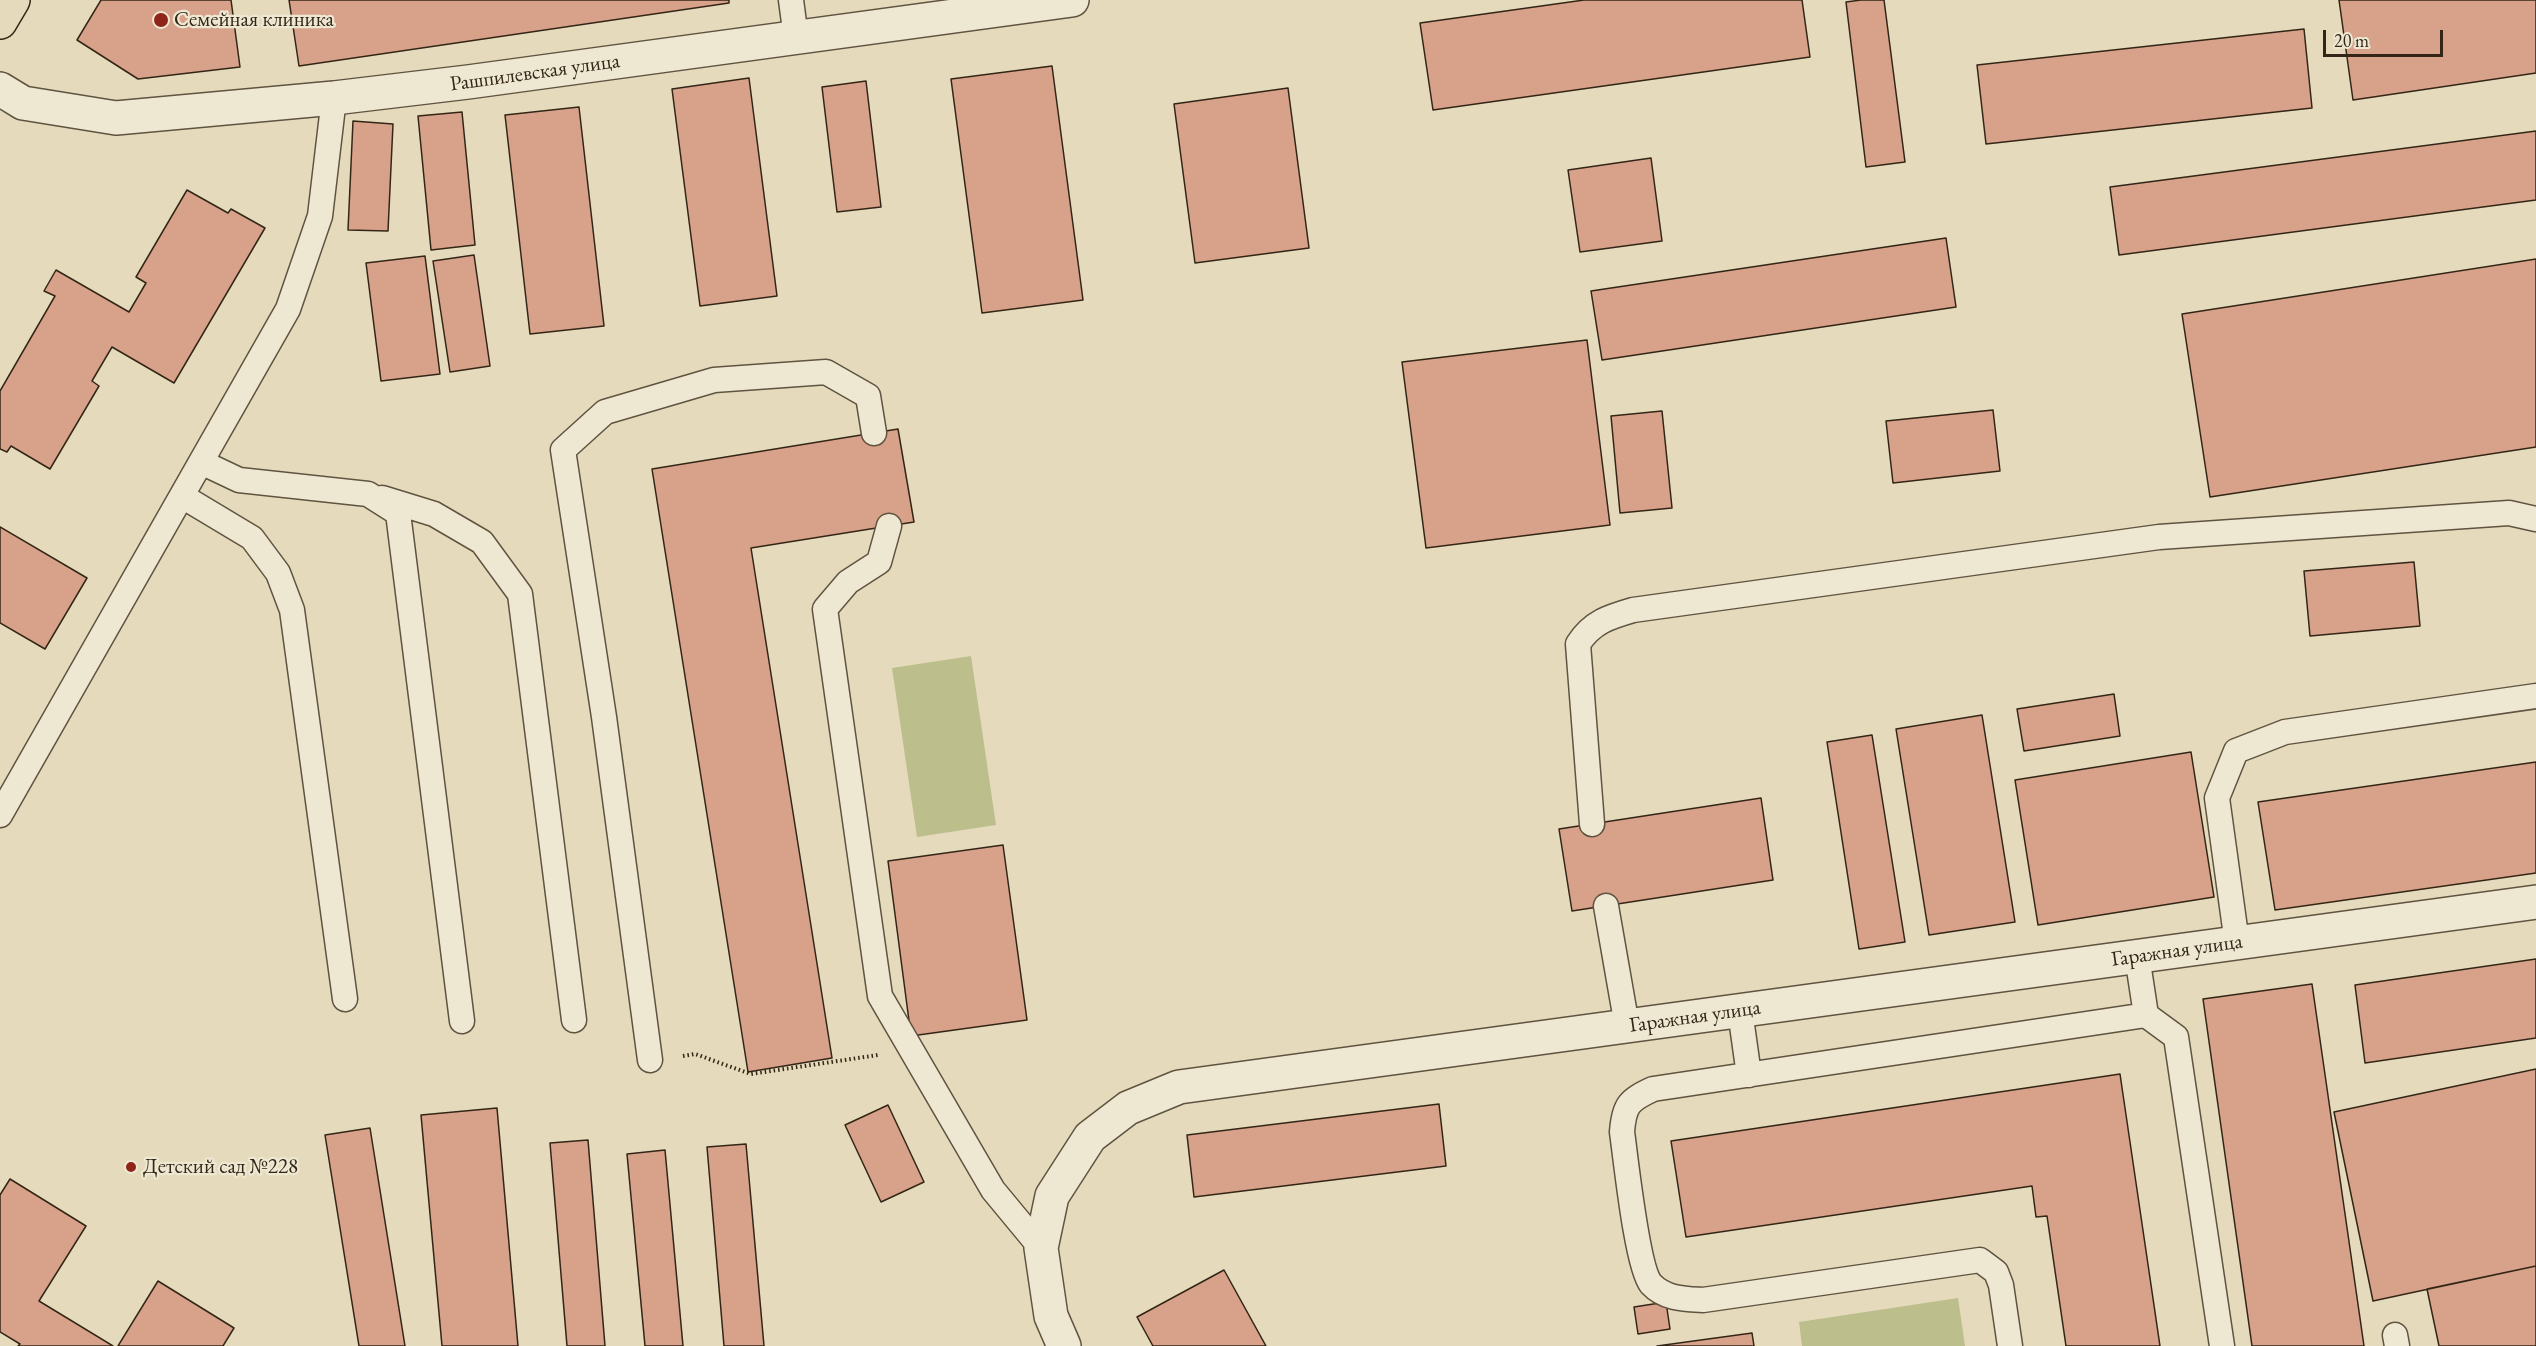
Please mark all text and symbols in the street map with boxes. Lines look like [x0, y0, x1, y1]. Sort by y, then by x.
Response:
place label: Семейная клиника [174, 7, 334, 33]
marker: Семейная клиника [152, 11, 170, 29]
scale bar [2326, 18, 2446, 56]
text: 20 m [2334, 29, 2369, 52]
street label: Рашпилевская улица [448, 49, 622, 97]
street label: Гаражная улица [2110, 929, 2244, 973]
street label: Гаражная улица [1628, 995, 1762, 1039]
place label: Детский сад №228 [143, 1154, 298, 1180]
marker: Детский сад №228 [124, 1160, 138, 1174]

